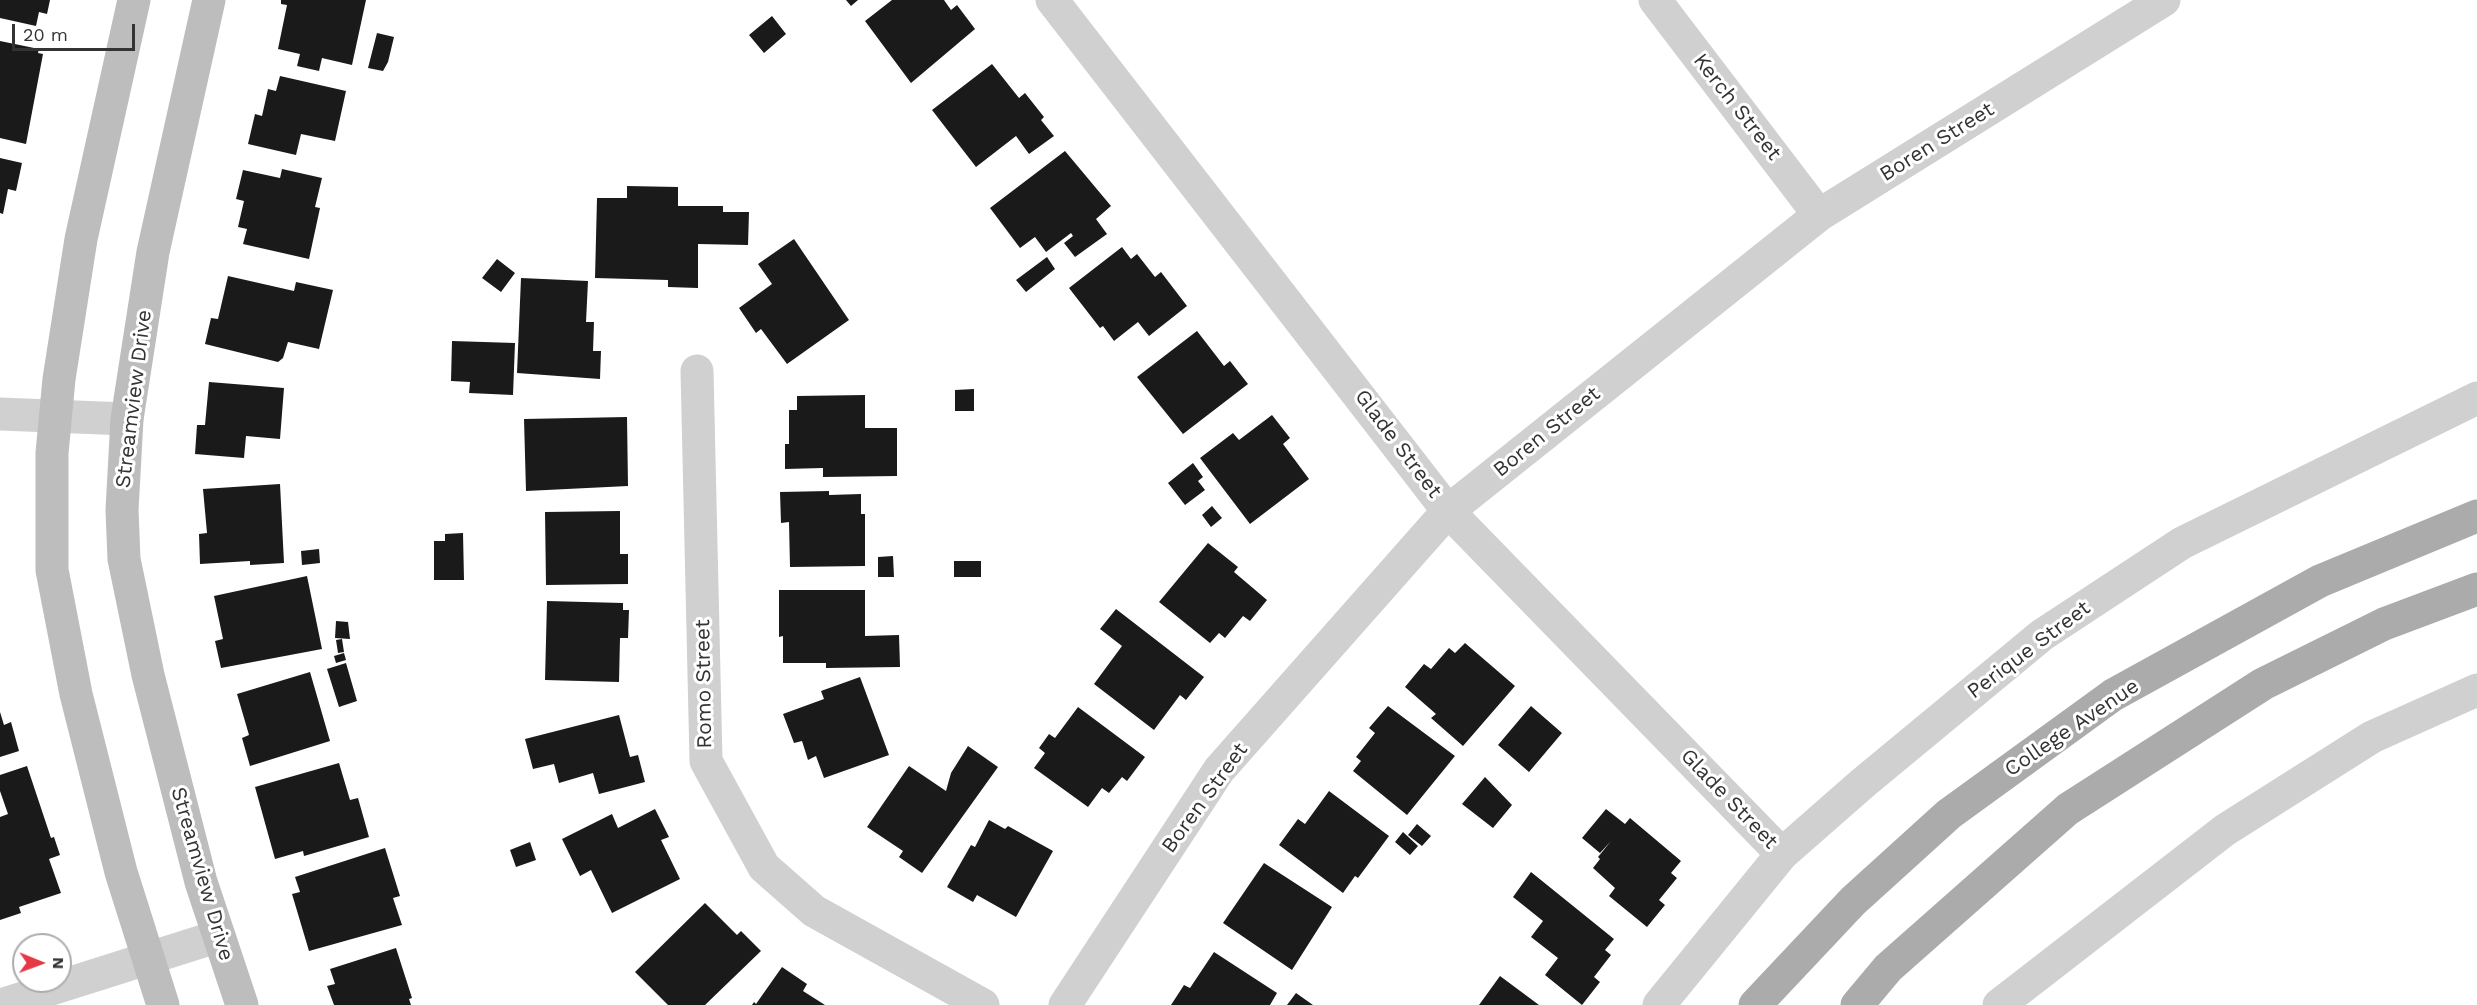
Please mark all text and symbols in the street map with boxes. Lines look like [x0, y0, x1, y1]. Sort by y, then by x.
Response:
scale bar [15, 12, 138, 50]
text: 20 m [23, 24, 68, 45]
street label: Kerch Street [1688, 49, 1786, 165]
street label: Boren Street [1875, 97, 1999, 187]
street label: Streamview Drive [111, 308, 157, 490]
street label: Boren Street [1489, 381, 1605, 483]
street label: Glade Street [1349, 385, 1447, 503]
street label: Perique Street [1963, 596, 2095, 704]
street label: Romo Street [690, 619, 718, 749]
street label: College Avenue [2000, 674, 2144, 782]
street label: Boren Street [1157, 738, 1253, 858]
street label: Glade Street [1675, 744, 1783, 854]
street label: Streamview Drive [165, 784, 239, 964]
north arrow [12, 933, 72, 993]
text: N [49, 957, 68, 969]

